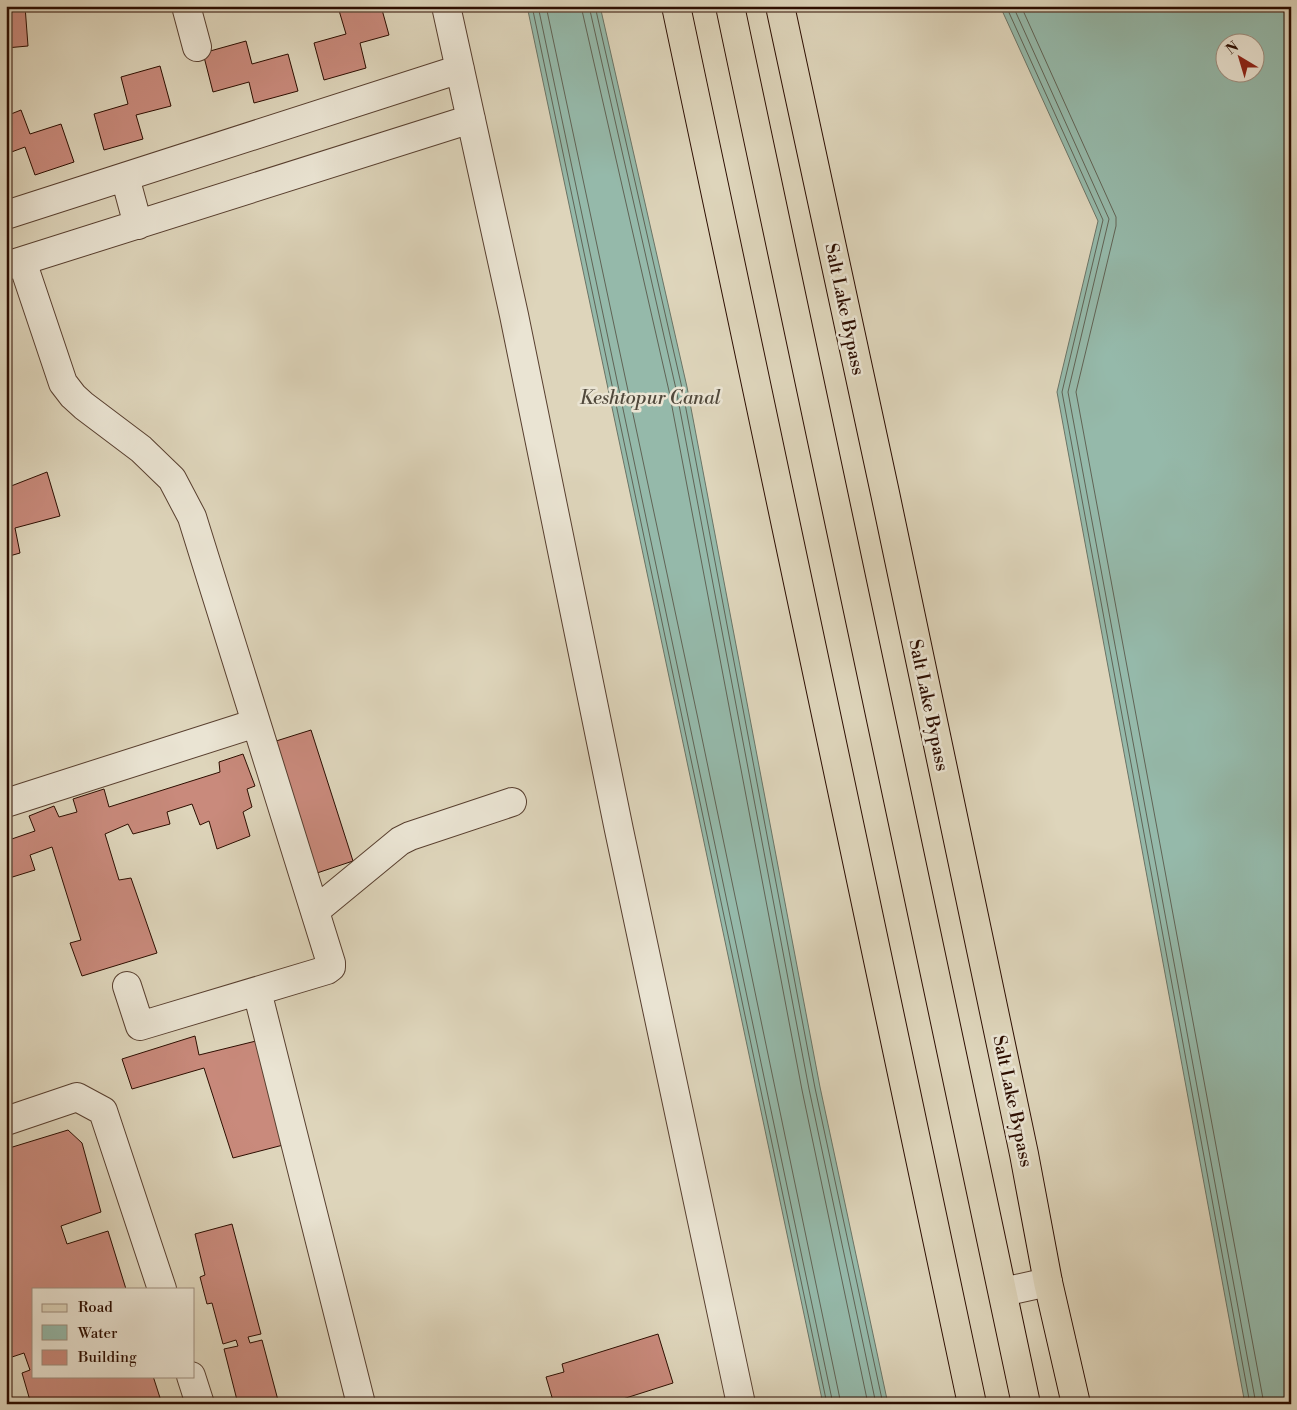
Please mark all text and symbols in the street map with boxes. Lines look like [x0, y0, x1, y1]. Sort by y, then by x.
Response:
north arrow [1214, 32, 1264, 82]
text: N [1223, 38, 1243, 59]
street label: Salt Lake Bypass [819, 241, 870, 377]
water label: Keshtopur Canal [579, 386, 721, 410]
street label: Salt Lake Bypass [903, 637, 954, 773]
street label: Salt Lake Bypass [987, 1033, 1038, 1169]
legend [32, 1288, 195, 1378]
text: Road [78, 1298, 113, 1317]
text: Water [77, 1324, 118, 1343]
text: Building [77, 1348, 137, 1367]

